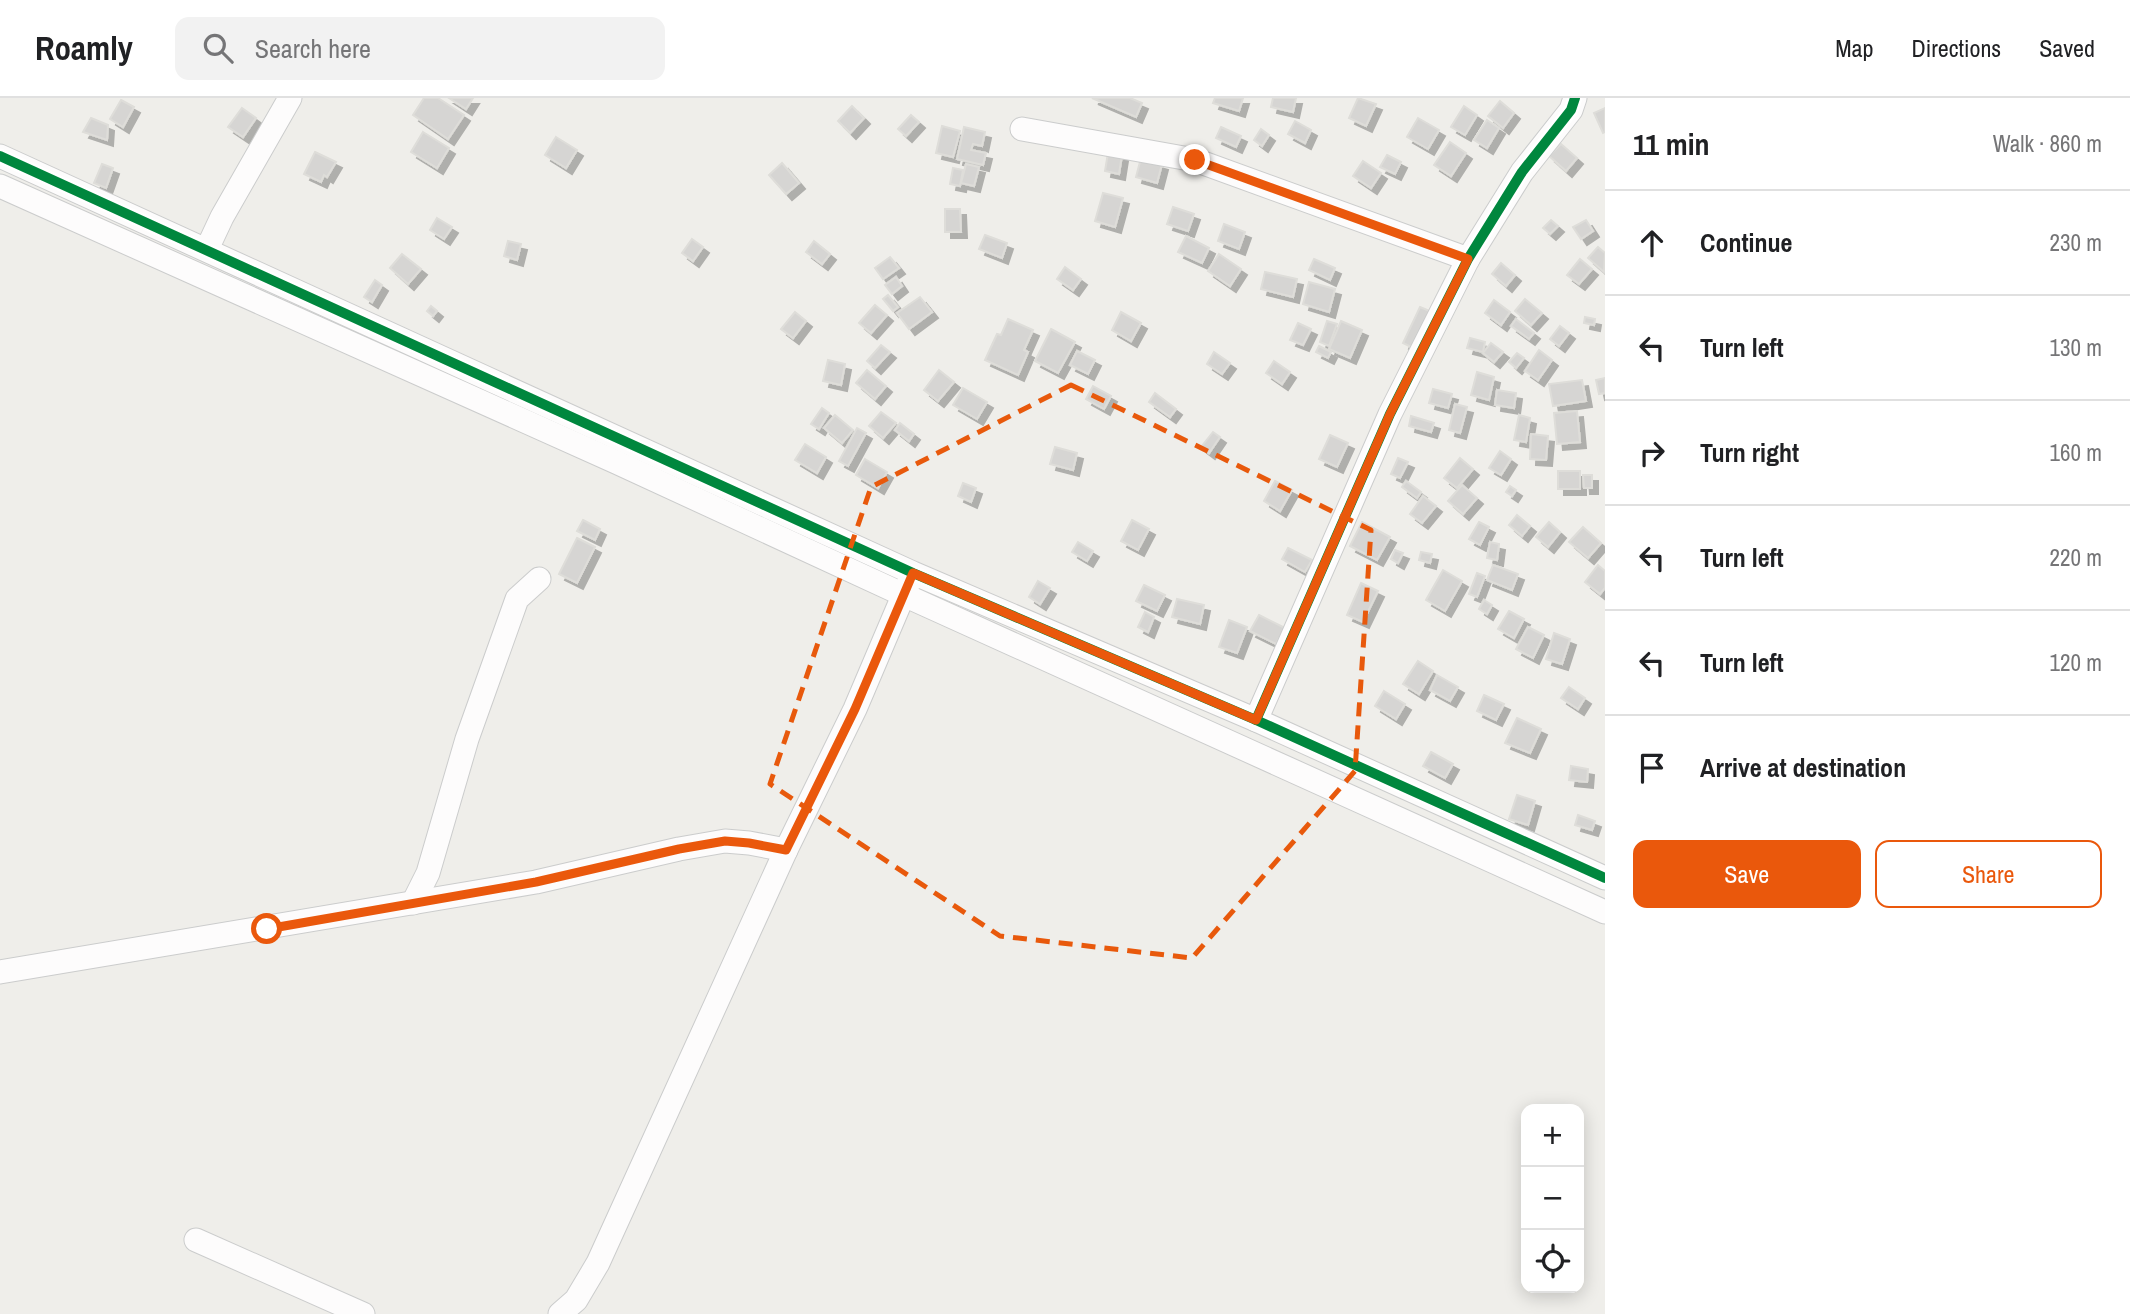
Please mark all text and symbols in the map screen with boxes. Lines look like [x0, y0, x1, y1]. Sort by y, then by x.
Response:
search box [175, 17, 665, 80]
text: Roamly [35, 26, 133, 70]
icon: search [199, 29, 237, 67]
text: Search here [255, 31, 371, 66]
text: Map [1835, 32, 1873, 64]
text: Directions [1911, 32, 2001, 64]
text: Saved [2039, 32, 2095, 64]
text: 11 min [1633, 124, 1710, 164]
text: Walk · 860 m [1993, 128, 2102, 159]
route end [1179, 144, 1210, 175]
icon: ahead [1633, 224, 1671, 262]
text: Continue [1700, 225, 1792, 260]
text: 230 m [2050, 227, 2102, 258]
icon: left [1633, 329, 1671, 367]
text: Turn left [1700, 330, 1784, 365]
text: 130 m [2050, 332, 2102, 363]
icon: right [1633, 434, 1671, 472]
text: Turn right [1700, 435, 1799, 470]
text: 160 m [2050, 437, 2102, 468]
icon: left [1633, 539, 1671, 577]
text: Turn left [1700, 540, 1784, 575]
text: 220 m [2050, 542, 2102, 573]
icon: left [1633, 644, 1671, 682]
text: Turn left [1700, 645, 1784, 680]
text: 120 m [2050, 647, 2102, 678]
icon: arrive [1633, 749, 1671, 787]
text: Arrive at destination [1700, 750, 1906, 785]
button: Save [1633, 840, 1861, 908]
button: Share [1875, 840, 2102, 908]
route start [251, 913, 282, 944]
map controls [1521, 1104, 1584, 1293]
button: + [1521, 1104, 1584, 1167]
button: − [1521, 1167, 1584, 1230]
button: locate [1521, 1230, 1584, 1293]

